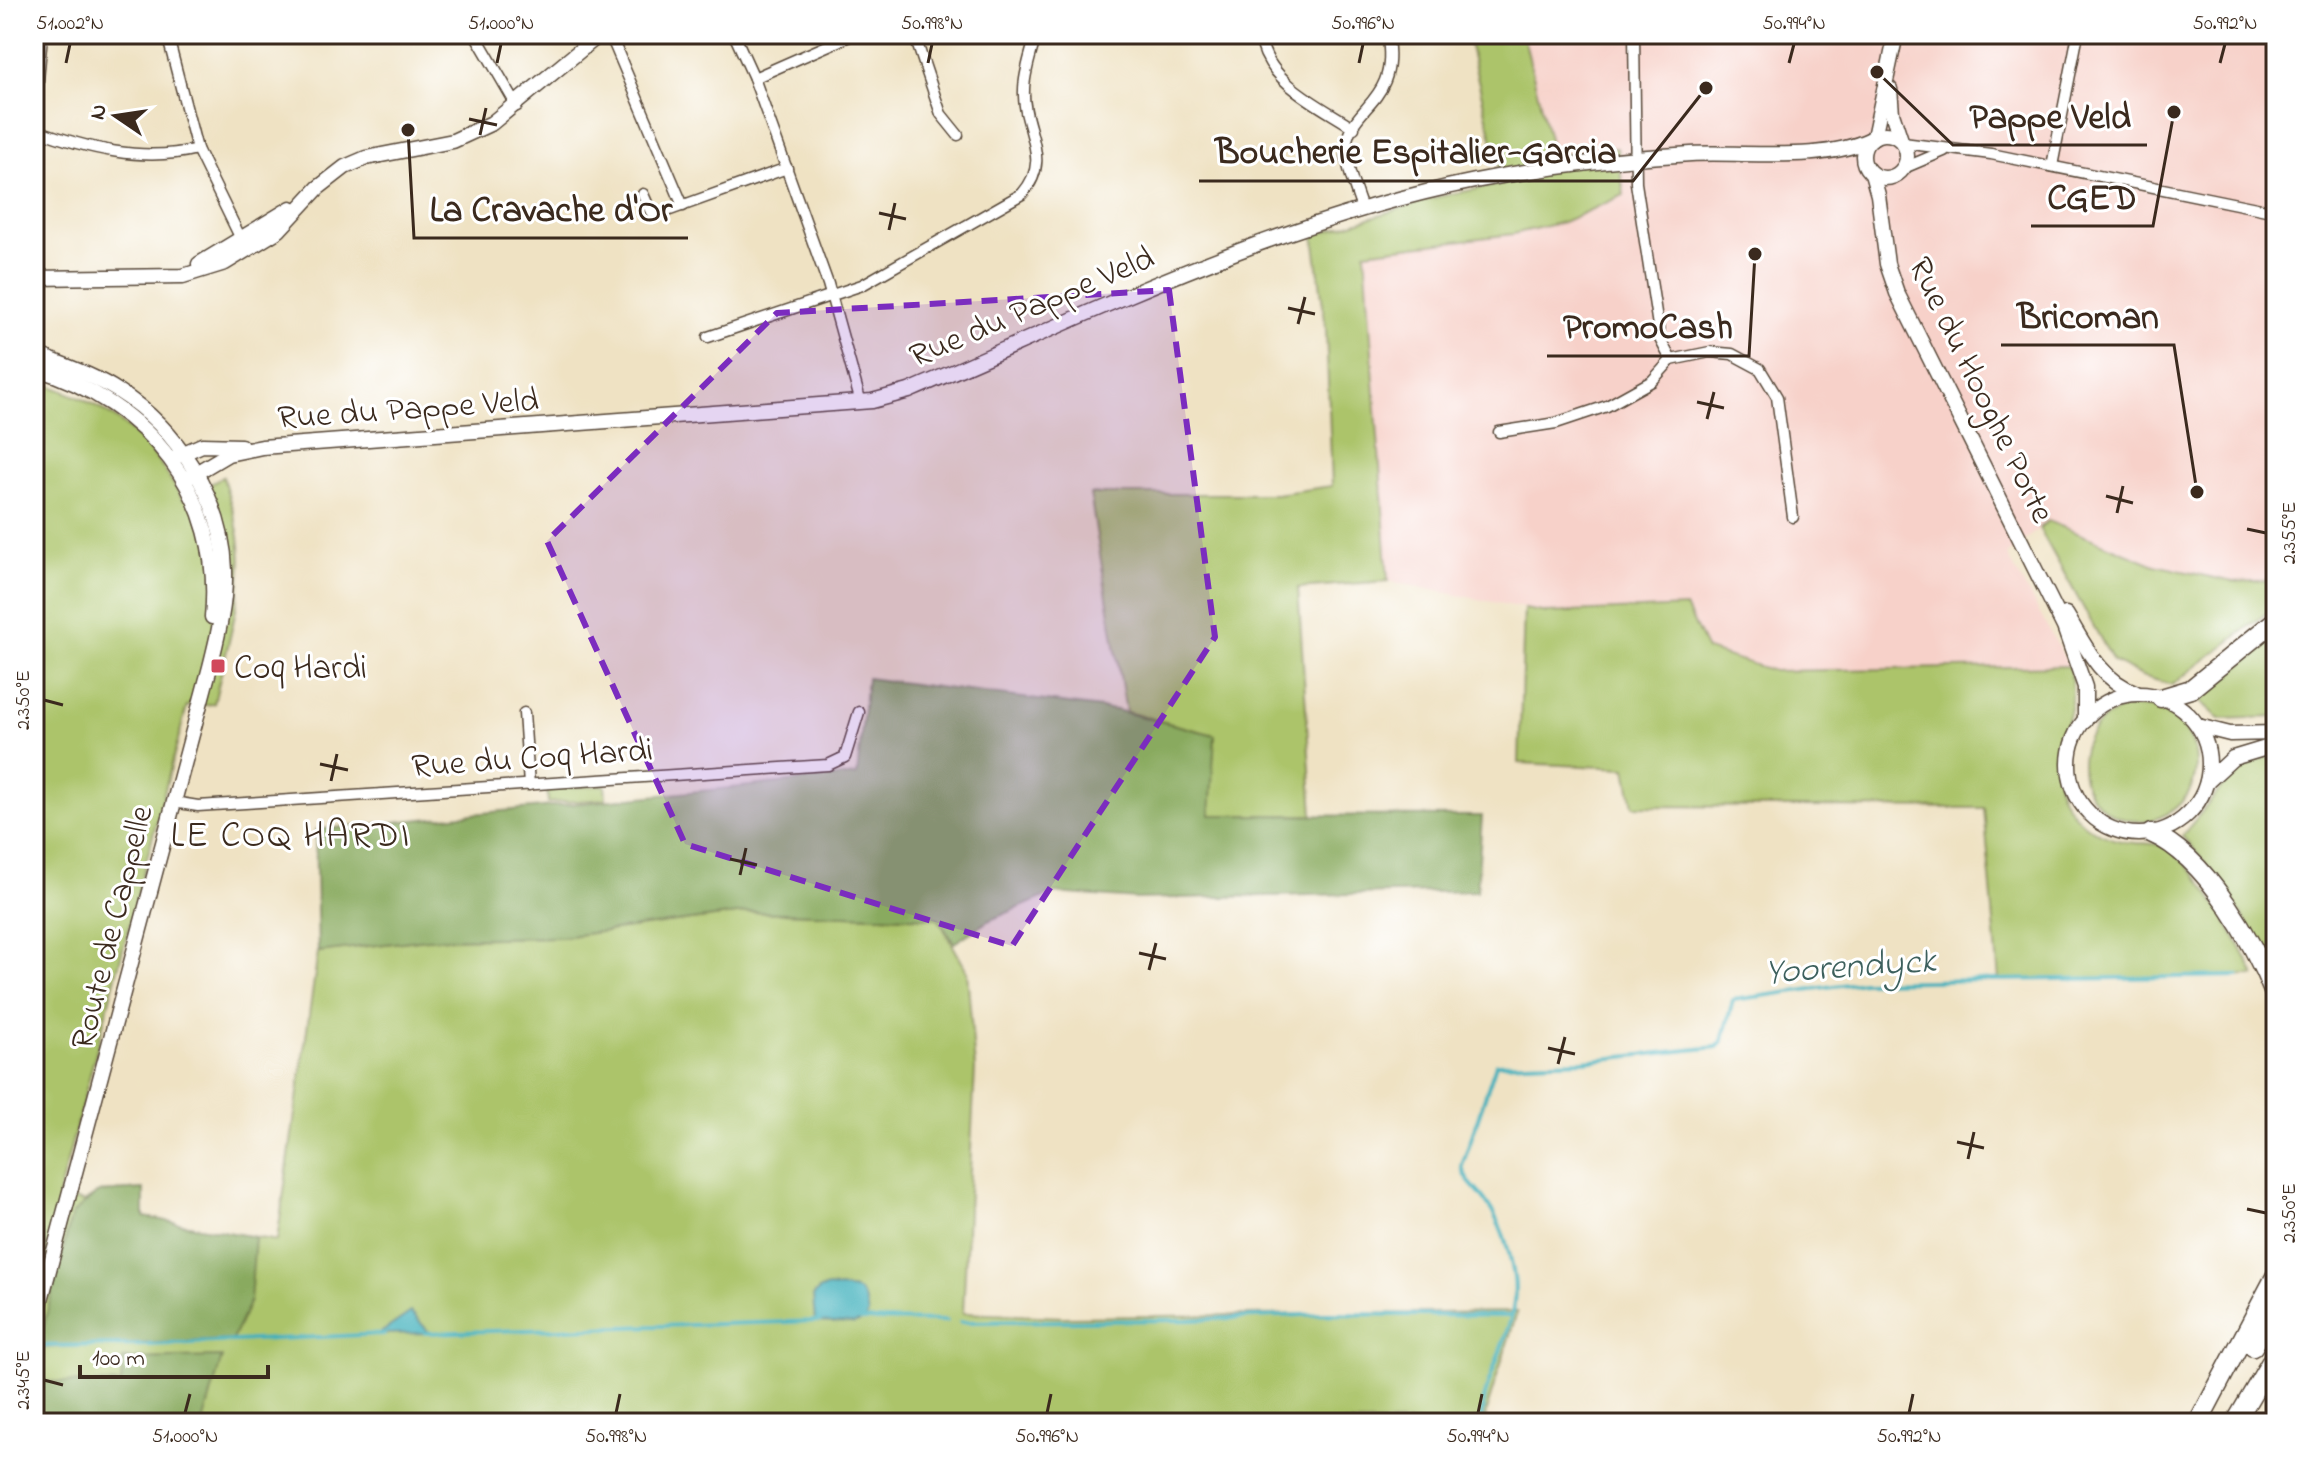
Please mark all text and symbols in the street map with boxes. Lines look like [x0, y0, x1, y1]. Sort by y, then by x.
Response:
text: 51.002°N [36, 10, 104, 39]
text: 51.000°N [468, 10, 534, 39]
text: 50.998°N [901, 10, 963, 39]
text: 50.996°N [1331, 10, 1395, 39]
text: 50.994°N [1762, 10, 1826, 39]
text: 50.992°N [2193, 10, 2258, 39]
north arrow [76, 76, 156, 156]
callout: Pappe Veld [1953, 85, 2147, 145]
text: Pappe Veld [1969, 93, 2132, 146]
text: N [82, 101, 117, 123]
callout: Boucherie Espitalier-Garcia [1199, 121, 1633, 181]
text: Boucherie Espitalier-Garcia [1213, 128, 1617, 181]
callout: CGED [2031, 166, 2153, 226]
text: CGED [2047, 174, 2137, 227]
callout: La Cravache d'Or [414, 178, 688, 238]
text: La Cravache d'Or [430, 186, 673, 239]
street label: Rue du Pappe Veld [902, 235, 1163, 383]
street label: Rue du Hooghe Porte [1893, 249, 2066, 533]
callout: Bricoman [2001, 285, 2174, 345]
text: Bricoman [2015, 293, 2159, 346]
callout: PromoCash [1547, 296, 1749, 356]
text: PromoCash [1563, 303, 1733, 356]
street label: Rue du Pappe Veld [276, 377, 541, 445]
text: 2.355°E [2276, 502, 2305, 564]
place label: Coq Hardi [234, 645, 367, 695]
marker: Coq Hardi [209, 657, 227, 675]
text: 2.350°E [10, 670, 39, 730]
street label: Rue du Coq Hardi [410, 727, 655, 793]
street label: Route de Cappelle [59, 800, 169, 1055]
district label: LE COQ HARDI [171, 811, 411, 864]
water label: Yoorendyck [1763, 936, 1939, 1001]
text: 2.350°E [2276, 1183, 2305, 1243]
scale bar [80, 1329, 268, 1379]
text: 100 m [92, 1342, 145, 1377]
text: 2.345°E [10, 1350, 39, 1410]
text: 51.000°N [152, 1423, 218, 1452]
text: 50.998°N [585, 1423, 647, 1452]
text: 50.996°N [1015, 1423, 1079, 1452]
text: 50.994°N [1446, 1423, 1510, 1452]
text: 50.992°N [1877, 1423, 1942, 1452]

